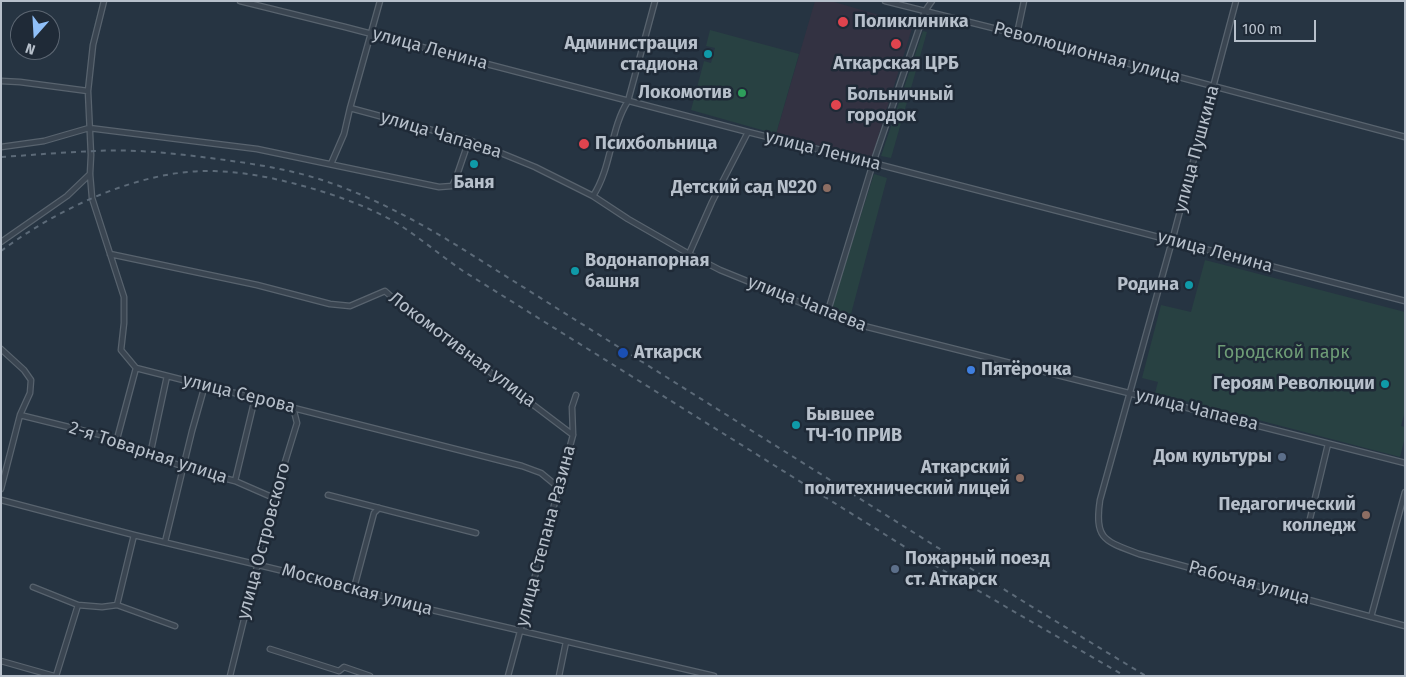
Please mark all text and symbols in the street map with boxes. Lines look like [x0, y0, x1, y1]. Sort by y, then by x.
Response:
north arrow [10, 10, 60, 60]
scale bar [1236, 10, 1318, 42]
place label: Поликлиника [854, 11, 969, 33]
marker: Поликлиника [836, 15, 850, 29]
street label: Революционная улица [991, 18, 1183, 88]
text: 100 m [1242, 20, 1282, 38]
street label: улица Ленина [370, 23, 490, 75]
place label: Администрация стадиона [564, 33, 698, 76]
marker: Аткарская ЦРБ [889, 37, 903, 51]
text: N [23, 39, 37, 58]
marker: Администрация стадиона [702, 48, 714, 60]
place label: Аткарская ЦРБ [833, 53, 959, 75]
place label: Локомотив [638, 82, 732, 104]
street label: улица Пушкина [1170, 83, 1224, 215]
place label: Больничный городок [847, 84, 954, 126]
marker: Локомотив [736, 87, 748, 99]
marker: Больничный городок [829, 98, 843, 112]
street label: улица Чапаева [378, 106, 504, 164]
street label: улица Ленина [763, 126, 883, 176]
place label: Психбольница [595, 133, 717, 155]
marker: Психбольница [577, 137, 591, 151]
marker: Баня [468, 158, 480, 170]
place label: Баня [453, 172, 495, 194]
place label: Детский сад №20 [671, 177, 817, 199]
marker: Детский сад №20 [821, 182, 833, 194]
street label: улица Ленина [1155, 226, 1275, 278]
place label: Водонапорная башня [585, 250, 709, 292]
marker: Водонапорная башня [569, 265, 581, 277]
street label: улица Чапаева [744, 271, 870, 337]
place label: Родина [1117, 274, 1179, 296]
marker: Родина [1183, 279, 1195, 291]
street label: Локомотивная улица [384, 288, 540, 412]
place label: Аткарск [634, 342, 702, 364]
park label: Городской парк [1216, 342, 1350, 364]
marker: Аткарск [616, 346, 630, 360]
place label: Пятёрочка [981, 359, 1072, 381]
marker: Пятёрочка [965, 364, 977, 376]
street label: улица Серова [180, 370, 298, 418]
place label: Героям Революции [1213, 373, 1375, 395]
marker: Героям Революции [1379, 378, 1391, 390]
street label: улица Чапаева [1133, 384, 1261, 436]
place label: Бывшее ТЧ-10 ПРИВ [806, 404, 902, 446]
street label: 2-я Товарная улица [66, 417, 230, 489]
marker: Бывшее ТЧ-10 ПРИВ [790, 419, 802, 431]
street label: улица Степана Разина [511, 443, 581, 629]
place label: Дом культуры [1154, 446, 1272, 468]
marker: Дом культуры [1276, 451, 1288, 463]
place label: Аткарский политехнический лицей [804, 457, 1010, 499]
street label: улица Островского [233, 460, 295, 622]
marker: Аткарский политехнический лицей [1014, 472, 1026, 484]
place label: Педагогический колледж [1219, 494, 1356, 536]
marker: Педагогический колледж [1360, 509, 1372, 521]
place label: Пожарный поезд ст. Аткарск [905, 548, 1050, 590]
street label: Рабочая улица [1186, 556, 1312, 610]
street label: Московская улица [279, 559, 435, 621]
marker: Пожарный поезд ст. Аткарск [889, 563, 901, 575]

